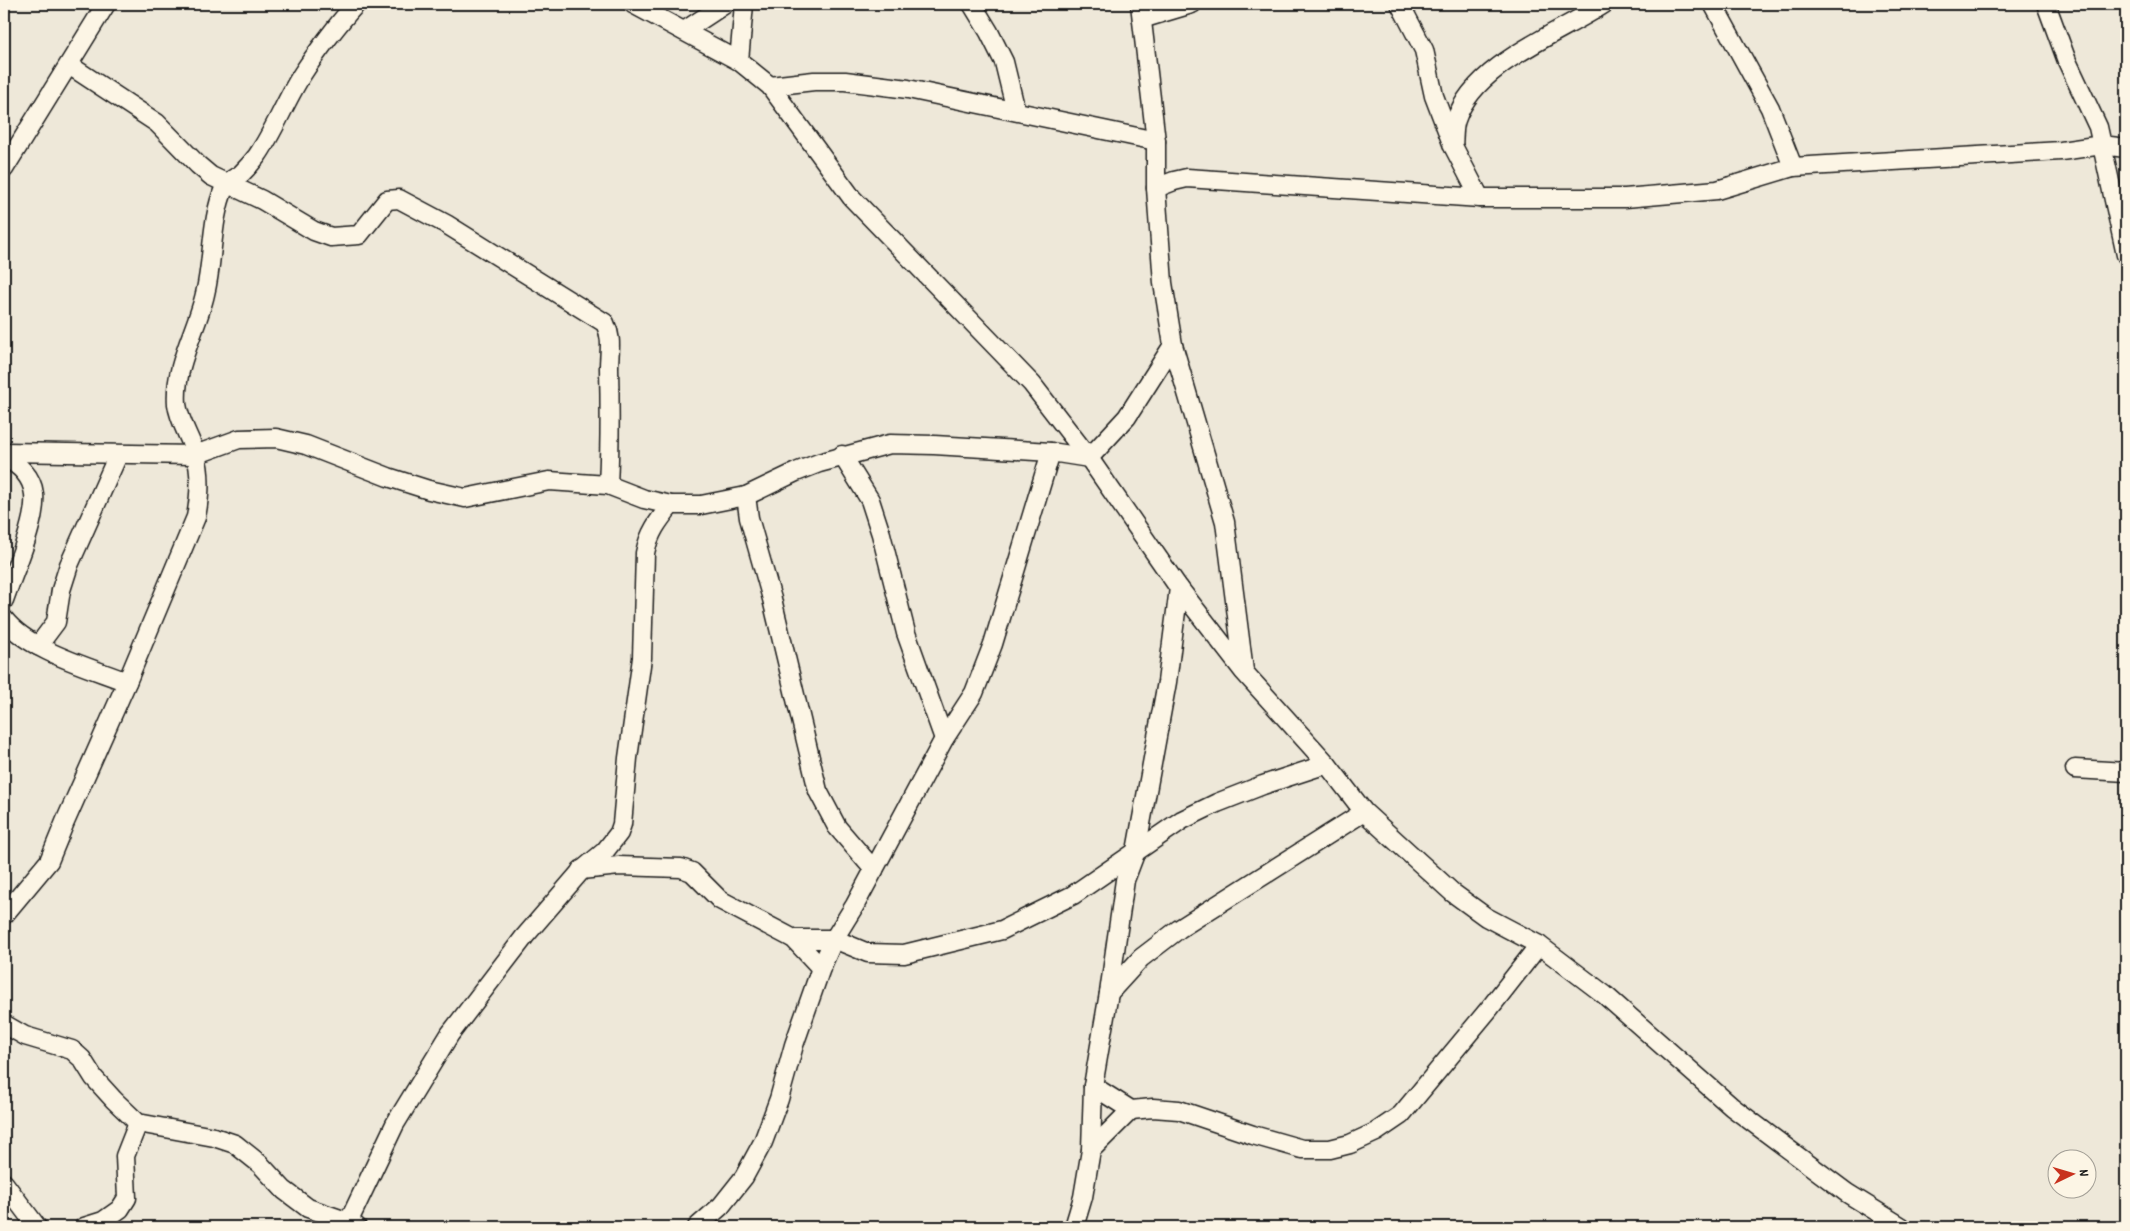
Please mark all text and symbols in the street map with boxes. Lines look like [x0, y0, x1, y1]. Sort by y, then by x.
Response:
north arrow [2048, 1148, 2098, 1198]
text: N [2073, 1169, 2093, 1177]

